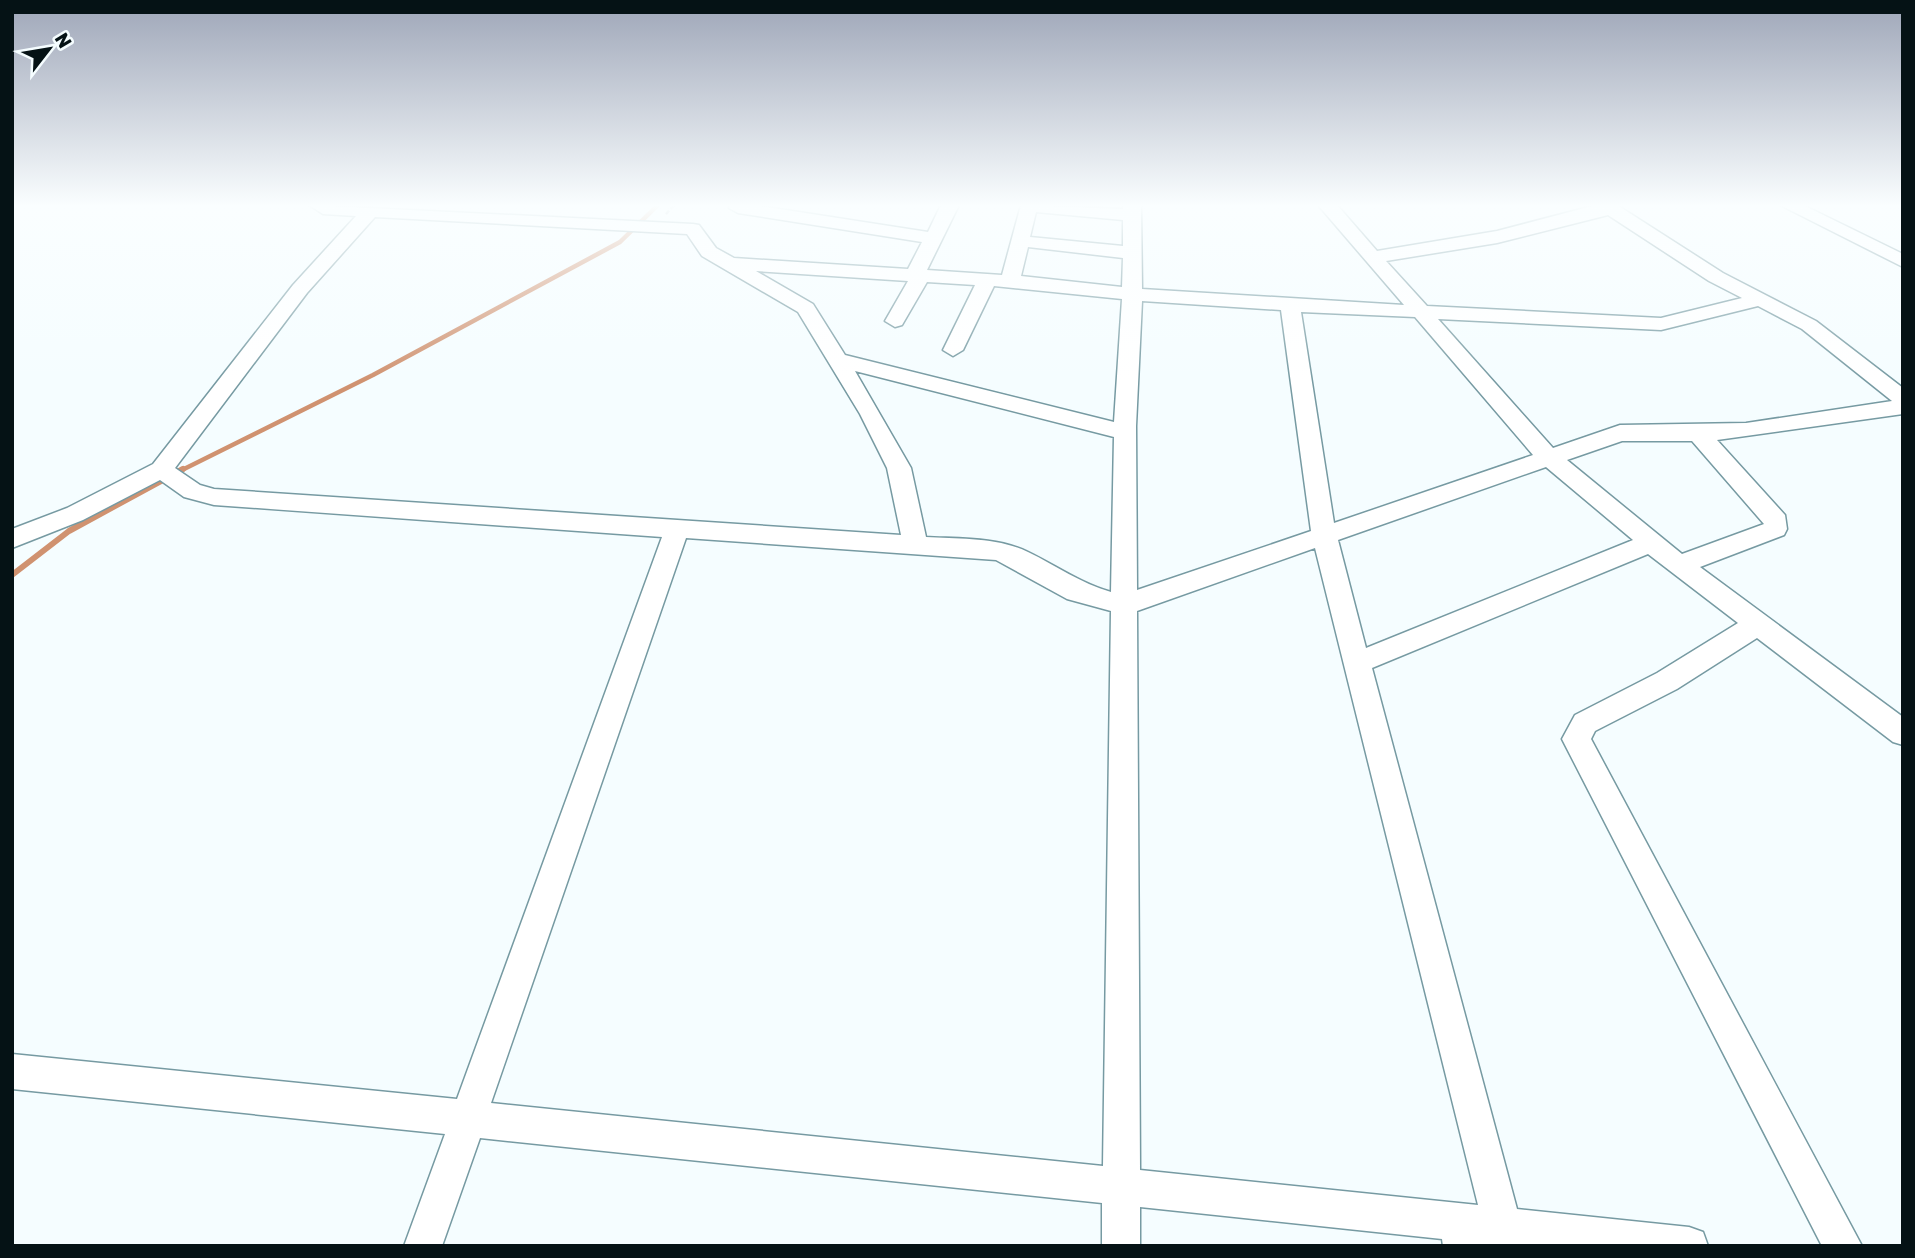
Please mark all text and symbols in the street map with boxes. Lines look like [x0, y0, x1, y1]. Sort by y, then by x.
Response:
north arrow [14, 14, 84, 84]
text: N [50, 29, 77, 52]

